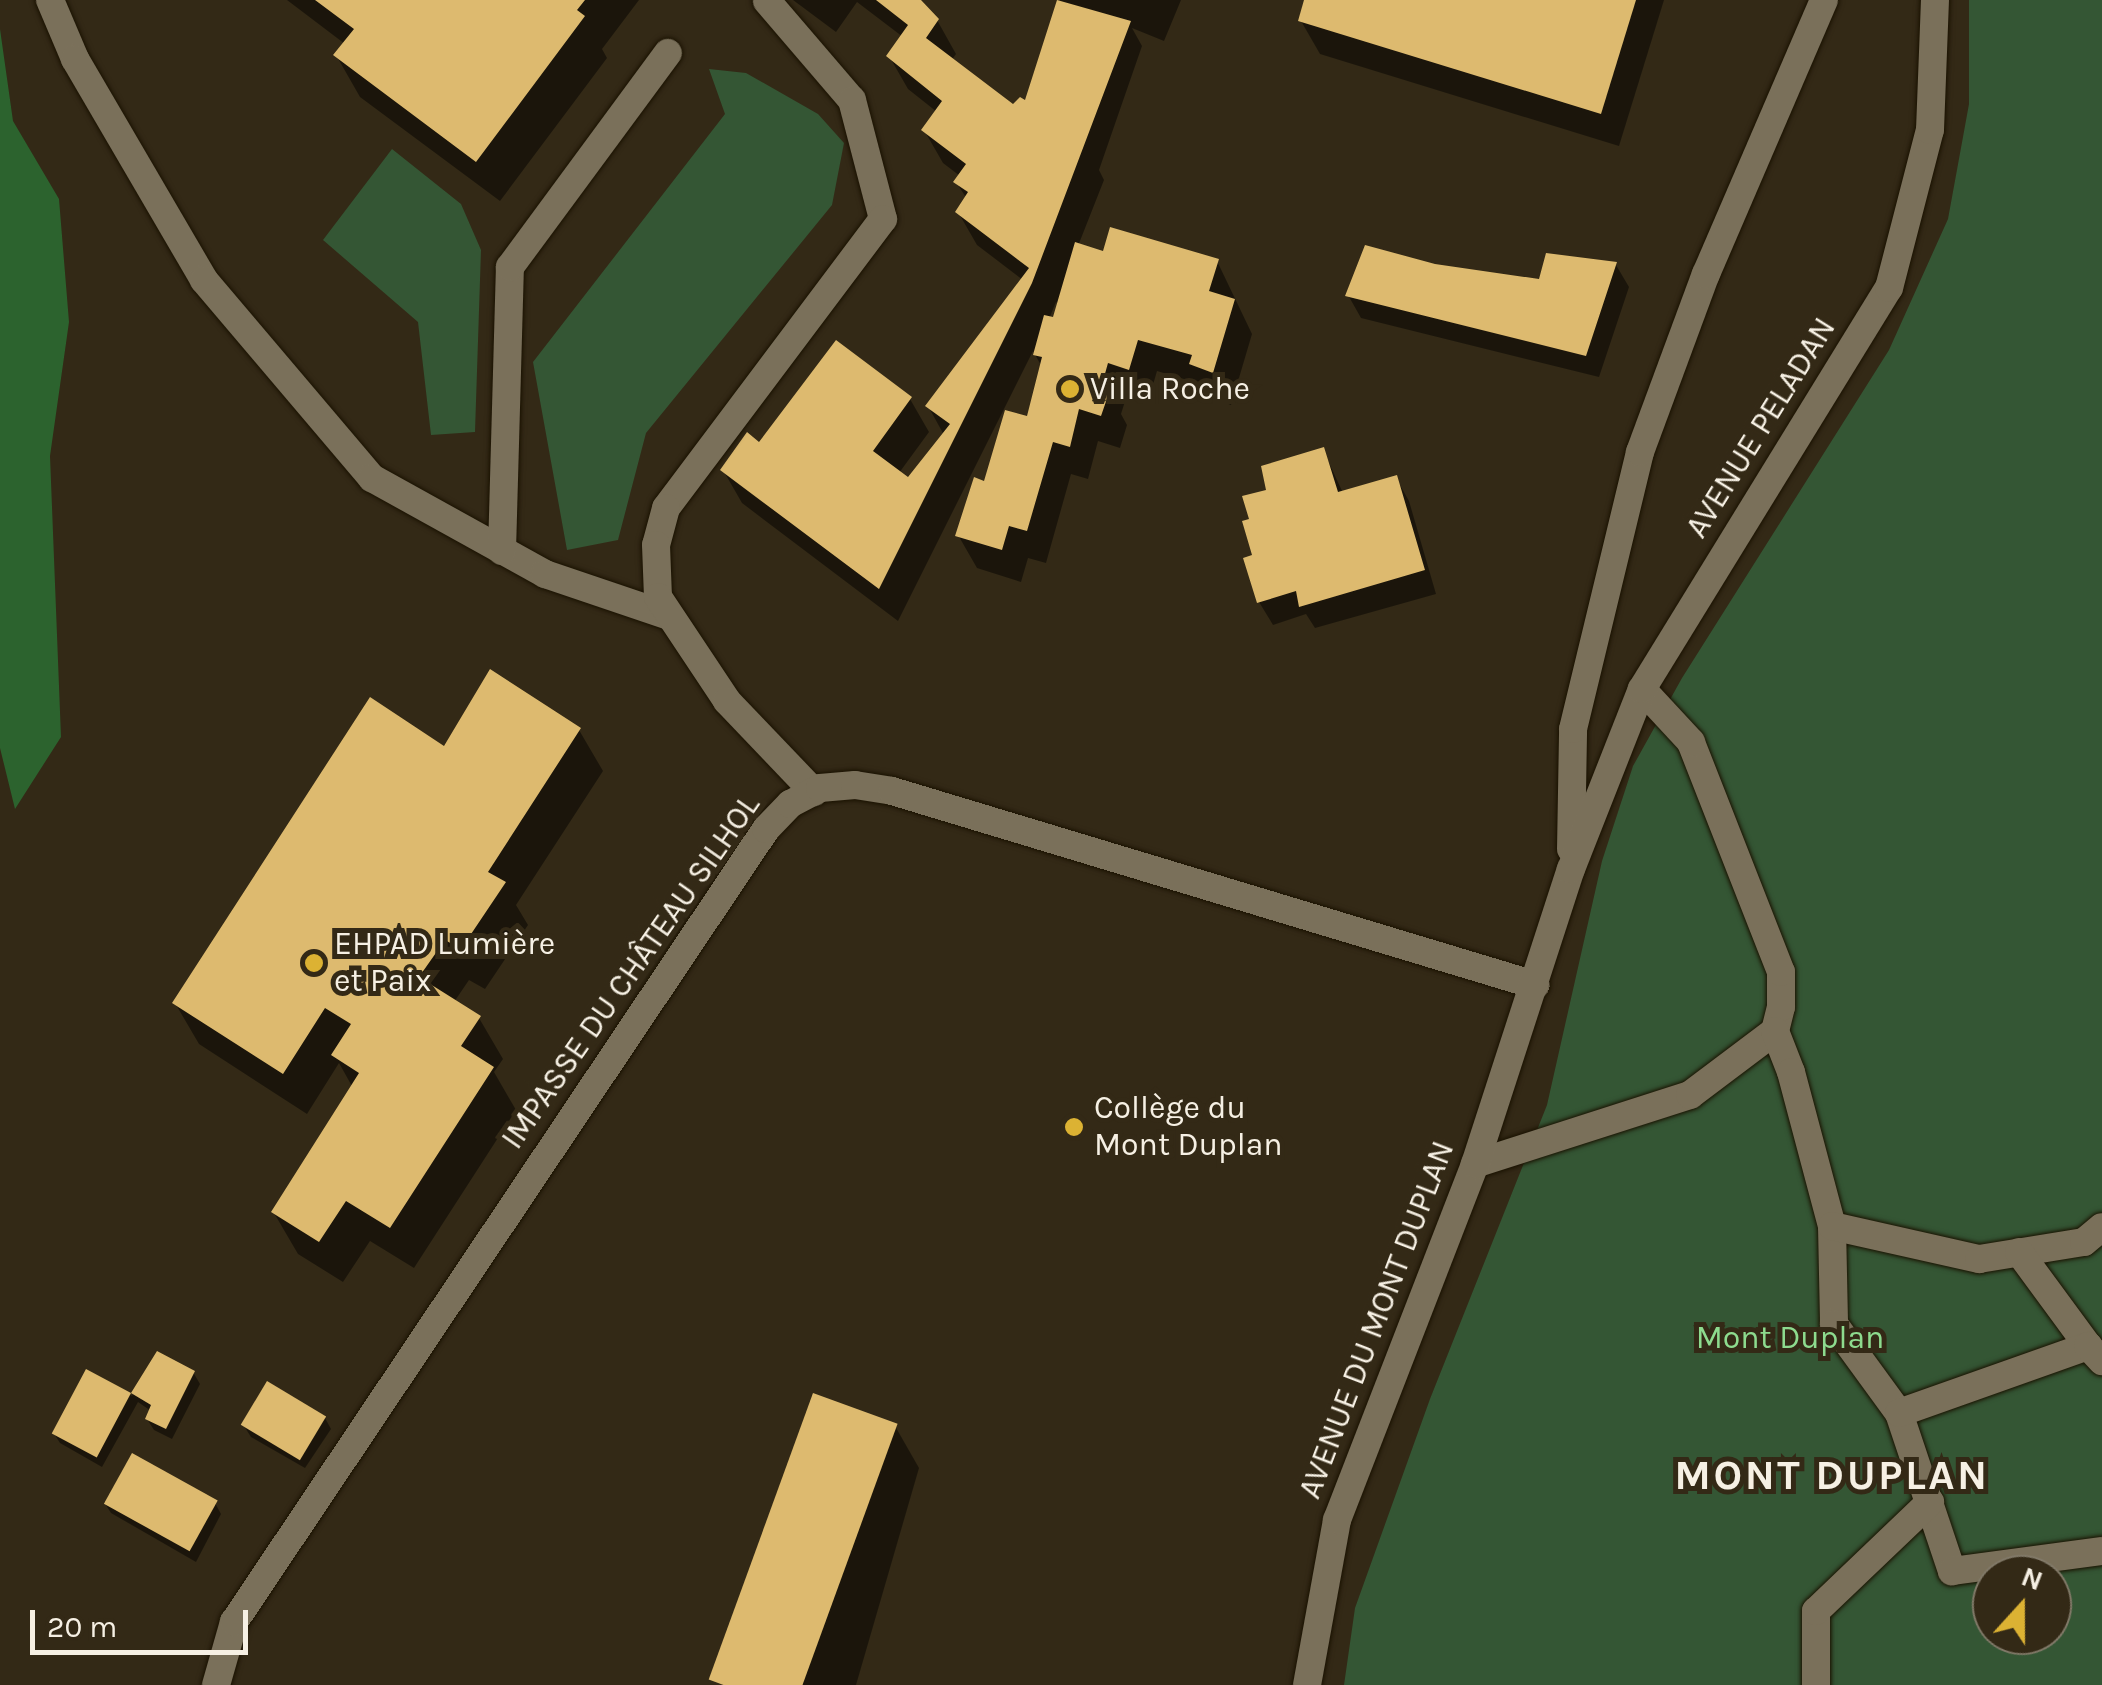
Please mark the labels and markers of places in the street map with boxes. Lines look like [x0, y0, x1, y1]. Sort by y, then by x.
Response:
place label: Villa Roche [1090, 370, 1250, 408]
marker: Villa Roche [1059, 378, 1081, 400]
place label: EHPAD Lumière et Paix [334, 926, 555, 1001]
marker: EHPAD Lumière et Paix [303, 952, 325, 974]
place label: Collège du Mont Duplan [1094, 1090, 1283, 1165]
marker: Collège du Mont Duplan [1063, 1116, 1085, 1138]

